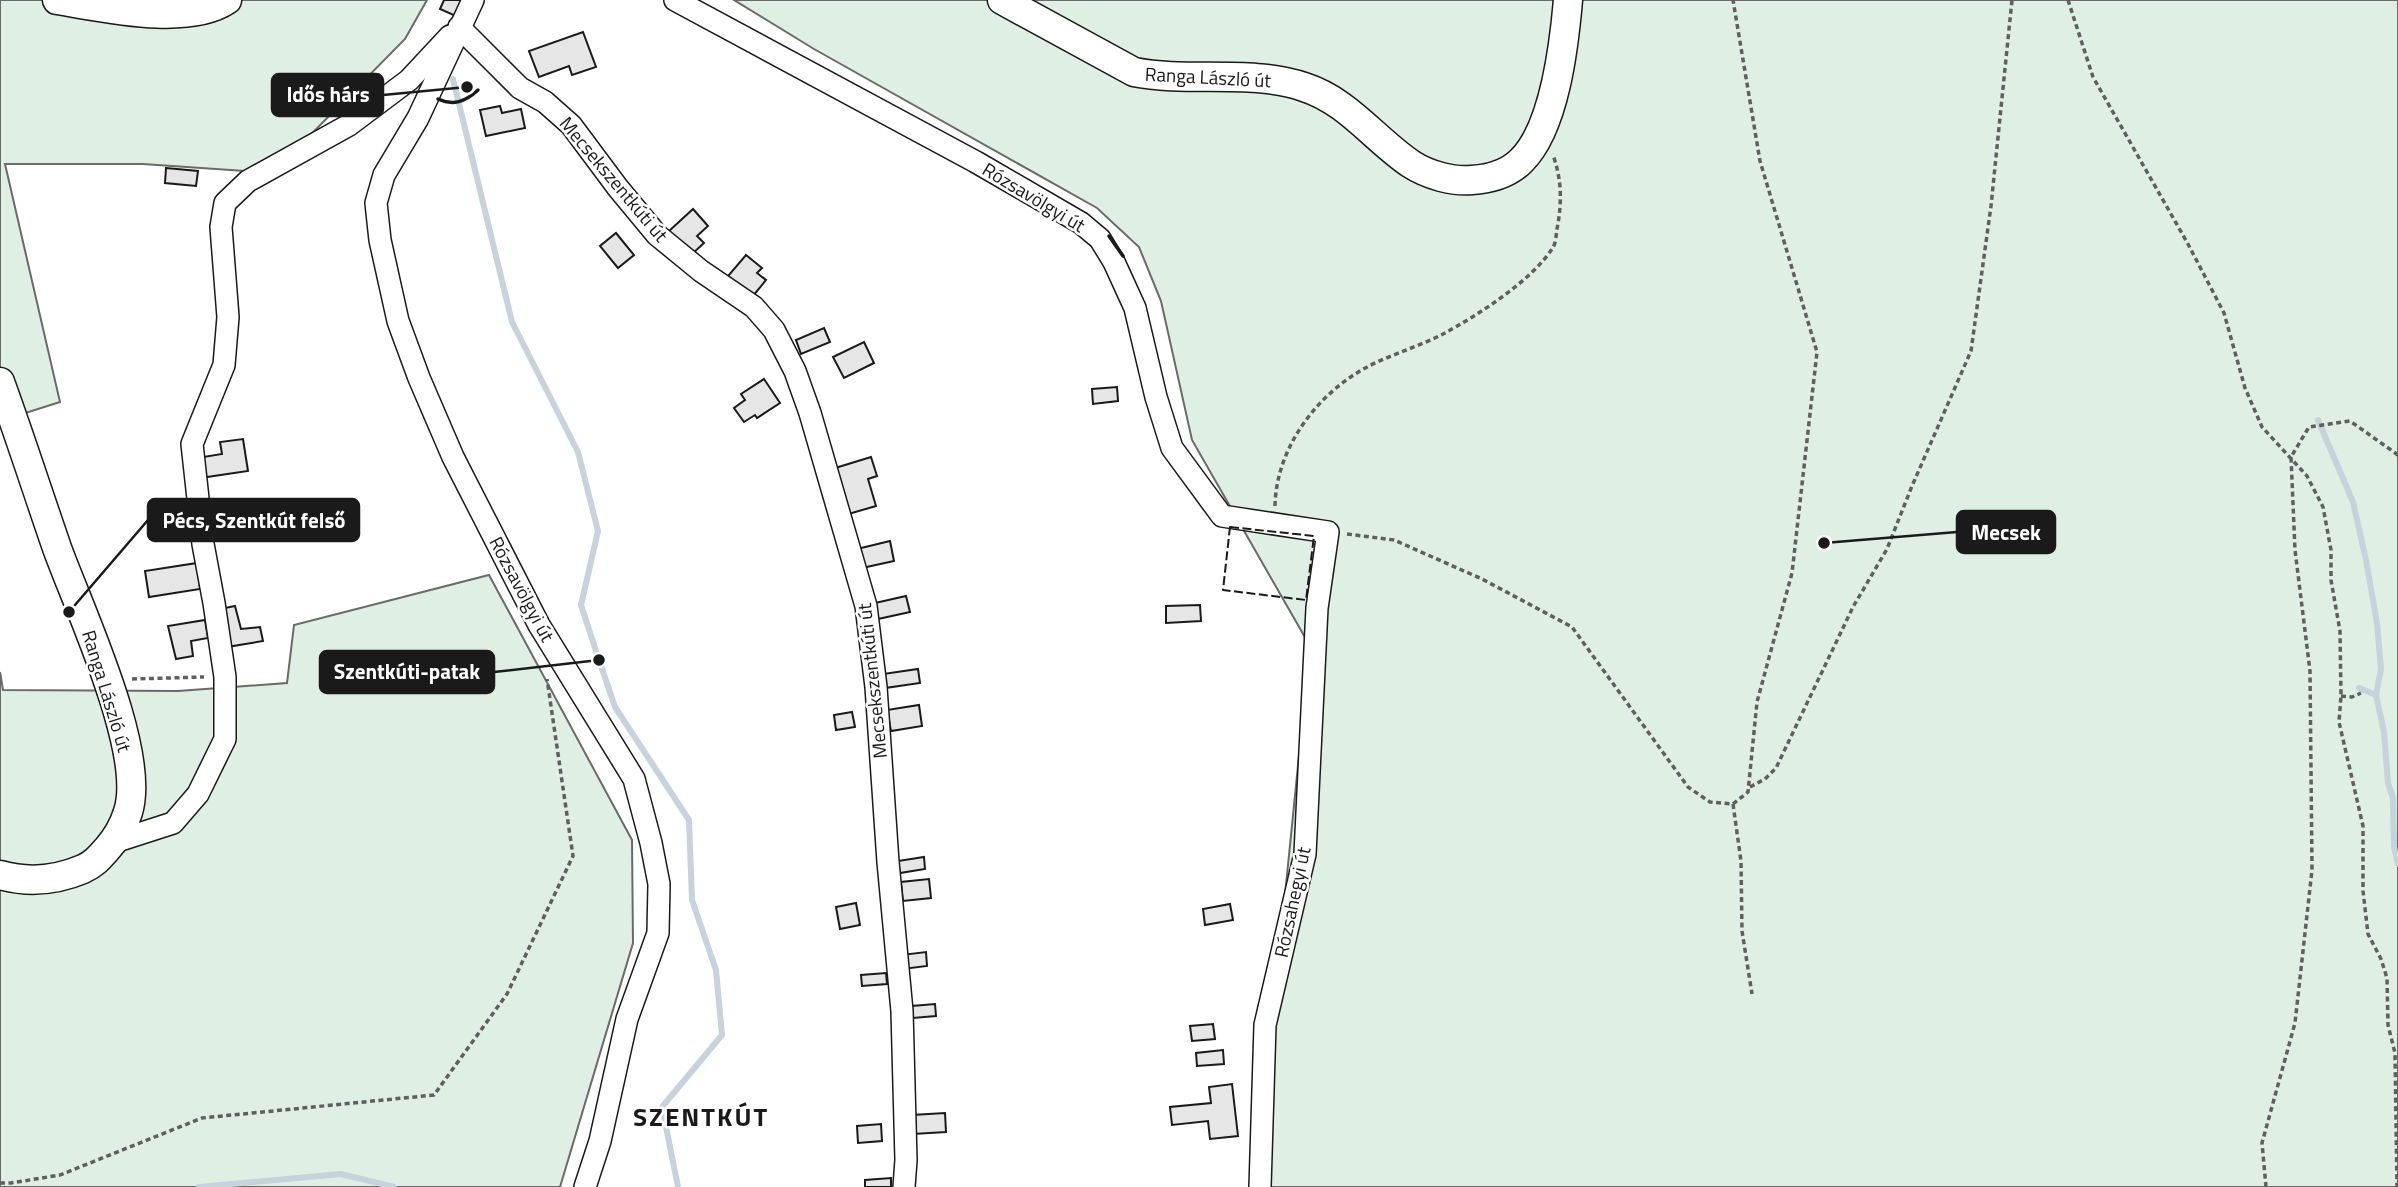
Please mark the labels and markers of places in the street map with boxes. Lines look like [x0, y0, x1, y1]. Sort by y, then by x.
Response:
callout: Idős hárs [272, 74, 383, 116]
callout: Pécs, Szentkút felső [148, 499, 359, 541]
callout: Mecsek [1957, 511, 2055, 553]
callout: Szentkúti-patak [320, 651, 494, 693]

